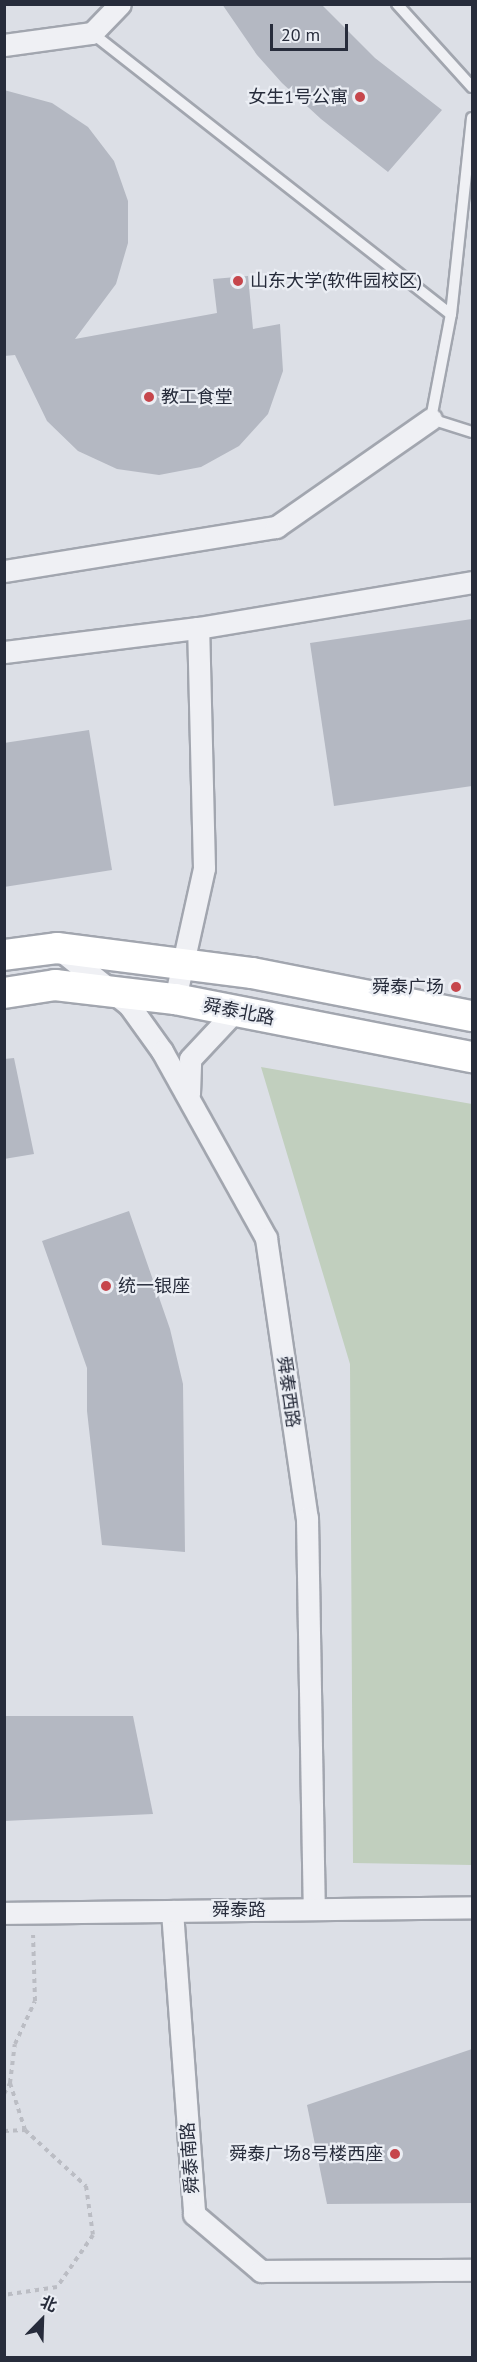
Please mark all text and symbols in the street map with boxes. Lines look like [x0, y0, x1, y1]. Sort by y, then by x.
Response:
scale bar [273, 12, 351, 50]
text: 20 m [281, 23, 320, 46]
place label: 女生1号公寓 [248, 86, 348, 108]
marker: 女生1号公寓 [353, 90, 367, 104]
place label: 山东大学(软件园校区) [250, 270, 422, 292]
marker: 山东大学(软件园校区) [231, 274, 245, 288]
place label: 教工食堂 [161, 386, 233, 408]
marker: 教工食堂 [142, 390, 156, 404]
place label: 舜泰广场 [372, 976, 444, 998]
marker: 舜泰广场 [449, 980, 463, 994]
street label: 舜泰北路 [202, 995, 276, 1029]
place label: 统一银座 [118, 1275, 190, 1297]
marker: 统一银座 [99, 1279, 113, 1293]
street label: 舜泰西路 [272, 1355, 304, 1429]
street label: 舜泰路 [212, 1899, 266, 1921]
street label: 舜泰南路 [177, 2121, 203, 2195]
place label: 舜泰广场8号楼西座 [229, 2143, 383, 2165]
marker: 舜泰广场8号楼西座 [388, 2147, 402, 2161]
north arrow [12, 2290, 72, 2350]
text: 北 [38, 2291, 60, 2316]

